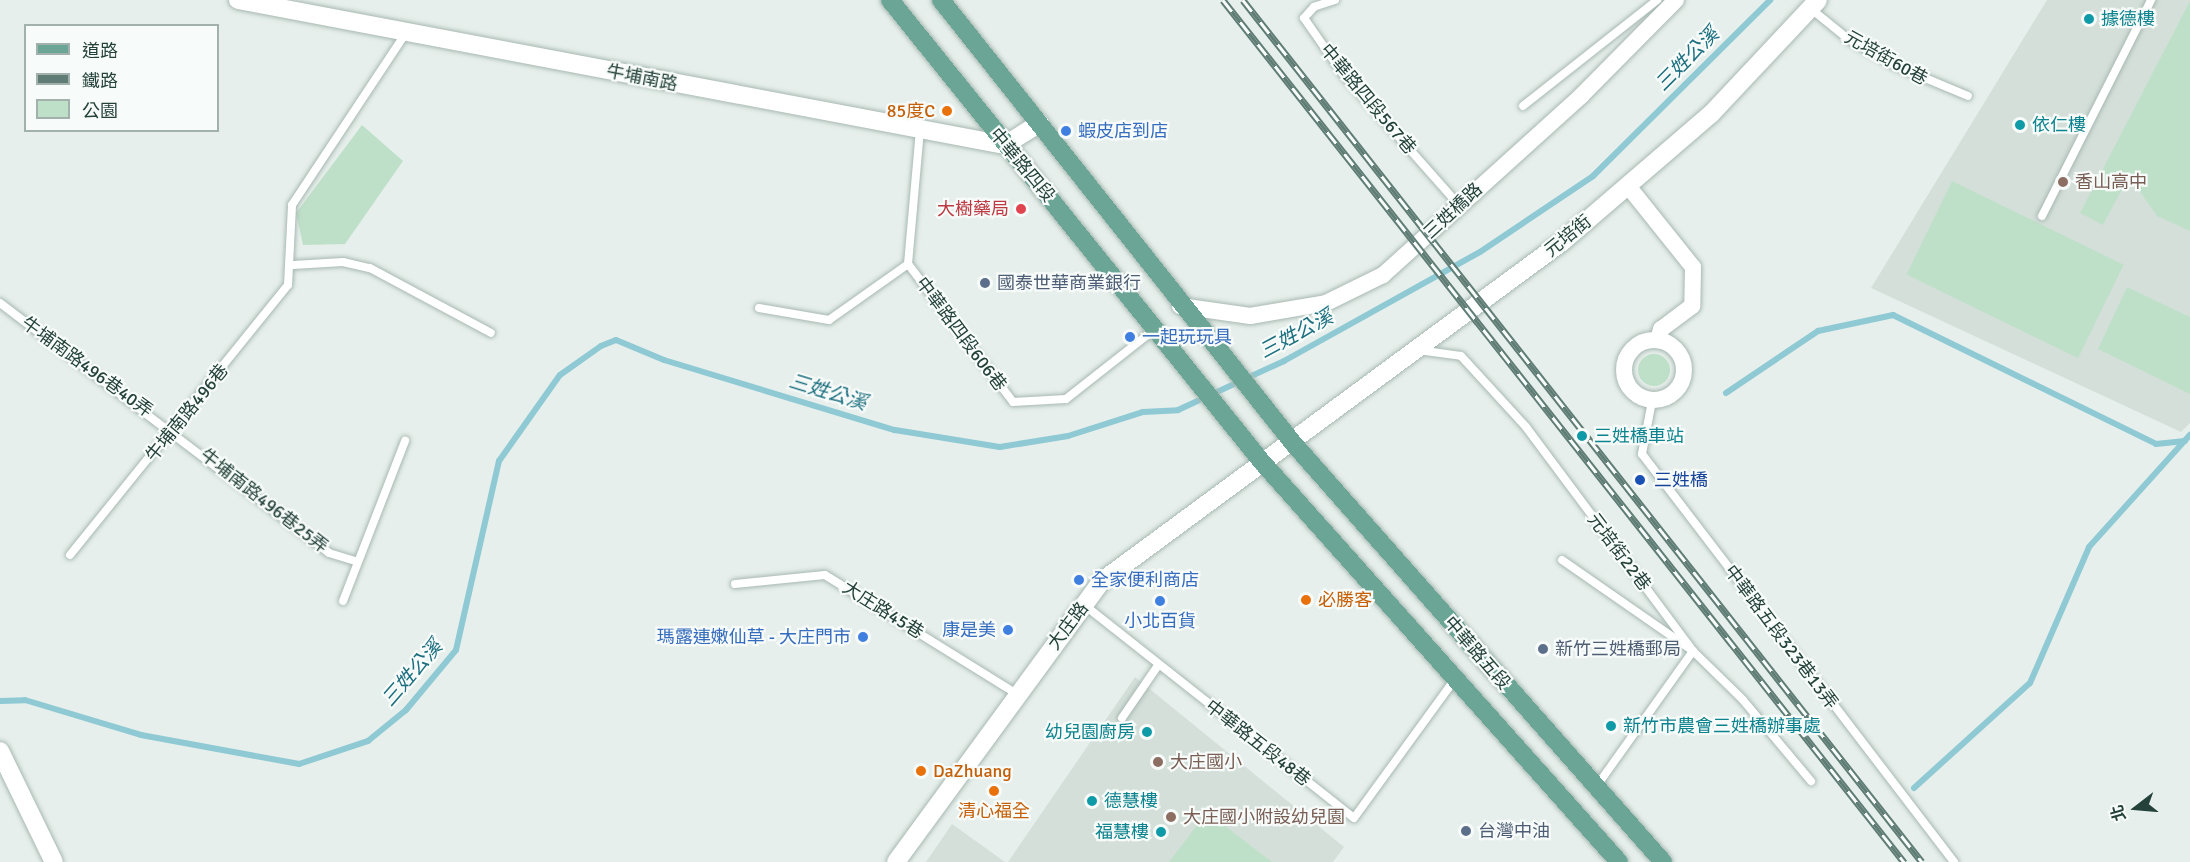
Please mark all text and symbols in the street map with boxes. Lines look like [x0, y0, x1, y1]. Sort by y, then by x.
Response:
place label: 據德樓 [2101, 8, 2155, 30]
marker: 據德樓 [2082, 12, 2096, 26]
water label: 三姓公溪 [1650, 22, 1724, 96]
legend [24, 24, 219, 132]
street label: 元培街60巷 [1841, 26, 1931, 90]
text: 道路 [82, 40, 118, 62]
street label: 中華路四段567巷 [1316, 40, 1420, 158]
street label: 牛埔南路 [605, 61, 679, 95]
text: 鐵路 [82, 70, 118, 92]
text: 公園 [82, 100, 118, 122]
place label: 85度C [887, 100, 935, 122]
marker: 85度C [940, 104, 954, 118]
place label: 依仁樓 [2032, 114, 2086, 136]
marker: 依仁樓 [2013, 118, 2027, 132]
place label: 蝦皮店到店 [1078, 120, 1168, 142]
street label: 中華路四段 [985, 124, 1059, 206]
marker: 蝦皮店到店 [1059, 124, 1073, 138]
place label: 香山高中 [2075, 171, 2147, 193]
marker: 香山高中 [2056, 175, 2070, 189]
street label: 三姓橋路 [1419, 179, 1487, 243]
place label: 大樹藥局 [937, 198, 1009, 220]
marker: 大樹藥局 [1014, 202, 1028, 216]
street label: 元培街 [1540, 211, 1596, 261]
place label: 國泰世華商業銀行 [997, 272, 1141, 294]
street label: 中華路四段606巷 [911, 273, 1011, 395]
marker: 國泰世華商業銀行 [978, 276, 992, 290]
water label: 三姓公溪 [1255, 305, 1337, 363]
street label: 牛埔南路496巷40弄 [17, 312, 157, 422]
place label: 一起玩玩具 [1142, 326, 1232, 348]
marker: 一起玩玩具 [1123, 330, 1137, 344]
street label: 牛埔南路496巷 [141, 360, 233, 466]
water label: 三姓公溪 [786, 369, 870, 415]
place label: 三姓橋車站 [1594, 425, 1684, 447]
marker: 三姓橋車站 [1575, 429, 1589, 443]
street label: 牛埔南路496巷25弄 [196, 444, 332, 558]
place label: 三姓橋 [1654, 469, 1708, 491]
marker: 三姓橋 [1631, 471, 1649, 489]
street label: 元培街22巷 [1583, 509, 1655, 595]
street label: 中華路五段323巷13弄 [1720, 561, 1842, 713]
place label: 全家便利商店 [1091, 569, 1199, 591]
marker: 全家便利商店 [1072, 573, 1086, 587]
street label: 大庄路45巷 [839, 577, 927, 643]
place label: 必勝客 [1318, 589, 1372, 611]
marker: 必勝客 [1299, 593, 1313, 607]
marker: 小北百貨 [1153, 594, 1167, 608]
street label: 大庄路 [1043, 598, 1093, 654]
place label: 小北百貨 [1124, 610, 1196, 632]
street label: 中華路五段 [1439, 612, 1515, 694]
place label: 康是美 [942, 619, 996, 641]
marker: 康是美 [1001, 623, 1015, 637]
place label: 瑪露連嫩仙草 - 大庄門市 [657, 626, 851, 648]
marker: 瑪露連嫩仙草 - 大庄門市 [856, 630, 870, 644]
water label: 三姓公溪 [377, 635, 447, 711]
place label: 新竹三姓橋郵局 [1555, 638, 1681, 660]
marker: 新竹三姓橋郵局 [1536, 642, 1550, 656]
street label: 中華路五段48巷 [1201, 695, 1315, 791]
place label: 新竹市農會三姓橋辦事處 [1623, 715, 1821, 737]
marker: 新竹市農會三姓橋辦事處 [1604, 719, 1618, 733]
place label: 幼兒園廚房 [1045, 721, 1135, 743]
marker: 幼兒園廚房 [1140, 725, 1154, 739]
place label: 大庄國小 [1170, 751, 1242, 773]
marker: 大庄國小 [1151, 755, 1165, 769]
place label: DaZhuang [933, 760, 1012, 782]
marker: DaZhuang [914, 764, 928, 778]
north arrow [2106, 778, 2166, 838]
marker: 清心福全 [987, 784, 1001, 798]
place label: 德慧樓 [1104, 790, 1158, 812]
marker: 德慧樓 [1085, 794, 1099, 808]
place label: 清心福全 [958, 800, 1030, 822]
text: 北 [2107, 803, 2131, 823]
place label: 大庄國小附設幼兒園 [1183, 806, 1345, 828]
marker: 大庄國小附設幼兒園 [1164, 810, 1178, 824]
place label: 台灣中油 [1478, 820, 1550, 842]
place label: 福慧樓 [1095, 821, 1149, 843]
marker: 台灣中油 [1459, 824, 1473, 838]
marker: 福慧樓 [1154, 825, 1168, 839]

